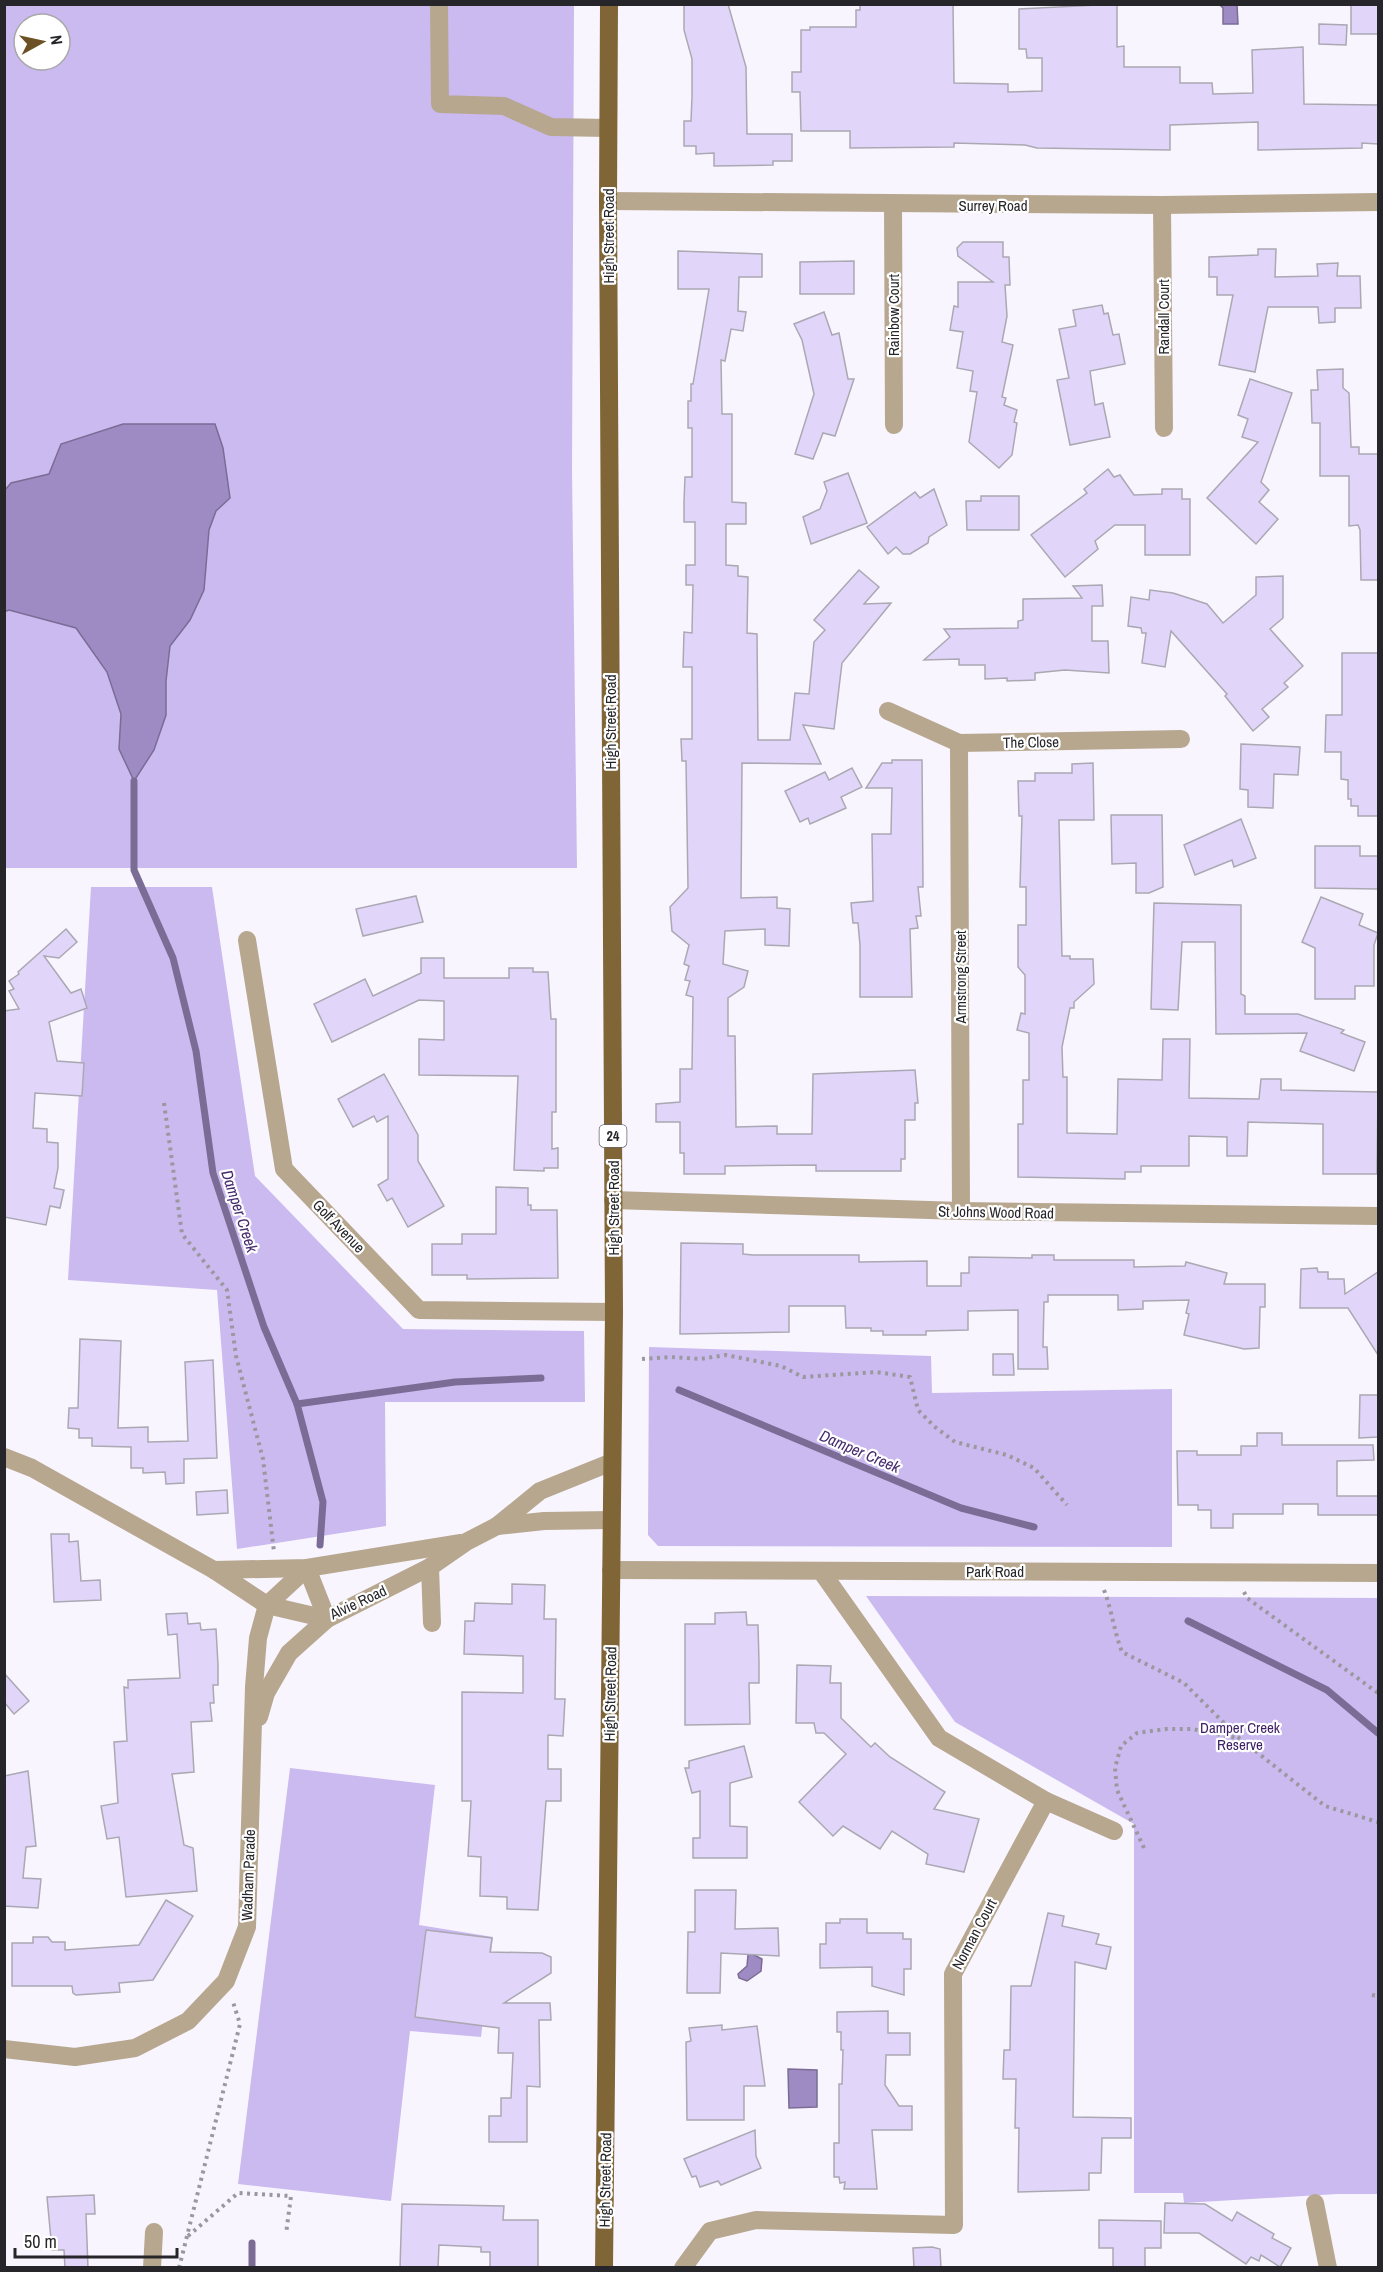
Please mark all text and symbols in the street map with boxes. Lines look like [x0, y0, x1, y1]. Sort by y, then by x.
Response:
north arrow [12, 12, 72, 72]
text: N [45, 34, 68, 46]
street label: High Street Road [598, 188, 619, 284]
street label: Surrey Road [958, 195, 1028, 216]
street label: Rainbow Court [883, 273, 904, 356]
street label: Randall Court [1153, 279, 1174, 355]
street label: High Street Road [600, 674, 621, 770]
street label: The Close [1003, 731, 1059, 753]
street label: Armstrong Street [950, 930, 971, 1024]
road number: 24 [600, 1125, 626, 1147]
street label: High Street Road [603, 1160, 624, 1256]
water label: Damper Creek [216, 1167, 264, 1255]
street label: Golf Avenue [308, 1195, 370, 1257]
street label: St Johns Wood Road [938, 1200, 1054, 1224]
water label: Damper Creek [816, 1424, 904, 1478]
street label: Park Road [966, 1561, 1024, 1582]
street label: Alvie Road [325, 1580, 390, 1625]
street label: High Street Road [599, 1646, 621, 1742]
park label: Damper Creek Reserve [1200, 1717, 1281, 1755]
street label: Wadham Parade [236, 1829, 260, 1921]
street label: Norman Court [947, 1894, 1002, 1973]
street label: High Street Road [594, 2132, 616, 2228]
scale bar [15, 2221, 177, 2259]
text: 50 m [24, 2229, 57, 2254]

